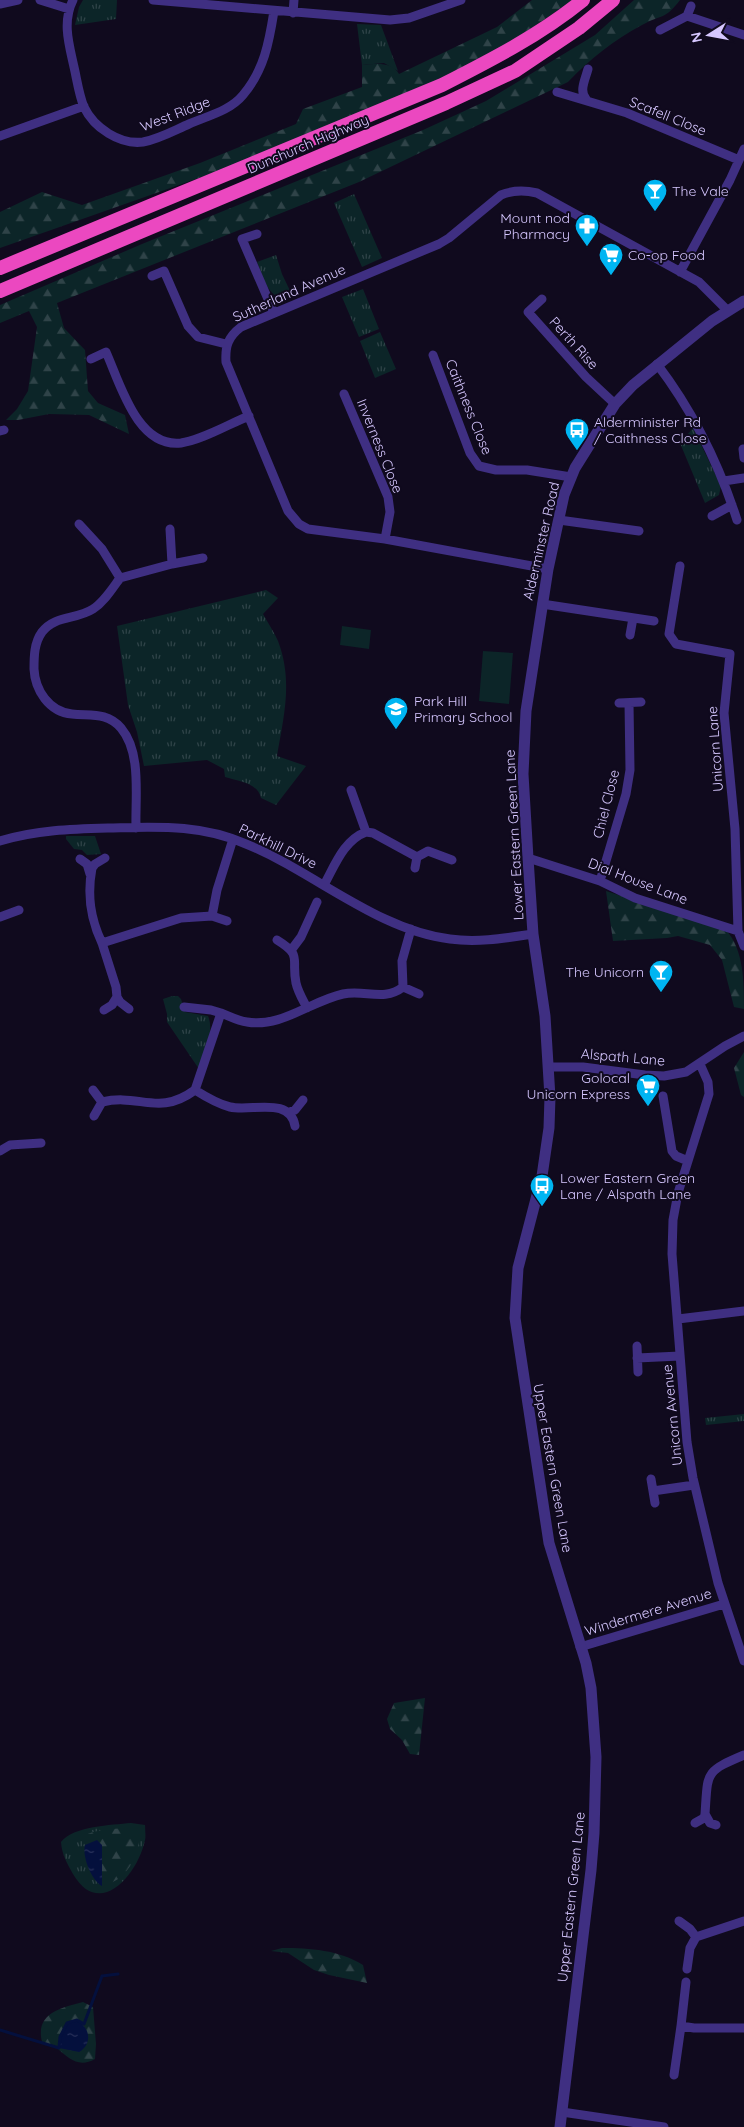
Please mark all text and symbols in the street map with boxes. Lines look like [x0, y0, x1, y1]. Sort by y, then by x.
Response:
north arrow [684, 10, 734, 60]
text: N [686, 31, 706, 44]
street label: West Ridge [137, 92, 213, 136]
street label: Scafell Close [627, 92, 709, 140]
street label: Dunchurch Highway [245, 110, 371, 178]
bar icon: The Vale [642, 178, 668, 212]
place label: The Vale [672, 182, 729, 200]
place label: Mount nod Pharmacy [500, 209, 570, 243]
pharmacy icon: Mount nod Pharmacy [574, 213, 600, 247]
supermarket icon: Co-op Food [598, 242, 624, 276]
place label: Co-op Food [628, 246, 705, 264]
street label: Sutherland Avenue [230, 260, 348, 326]
street label: Perth Rise [546, 313, 602, 373]
street label: Caithness Close [442, 357, 496, 457]
street label: Inverness Close [353, 396, 407, 496]
place label: Alderminister Rd / Caithness Close [594, 413, 707, 447]
bus stop icon: Alderminister Rd / Caithness Close [564, 417, 590, 451]
street label: Alderminster Road [519, 480, 563, 602]
place label: Park Hill Primary School [414, 692, 512, 726]
school or university icon: Park Hill Primary School [383, 696, 409, 730]
street label: Unicorn Lane [703, 705, 727, 793]
street label: Lower Eastern Green Lane [501, 749, 527, 921]
street label: Chiel Close [589, 768, 623, 840]
street label: Parkhill Drive [236, 819, 320, 873]
street label: Dial House Lane [586, 854, 690, 908]
bar icon: The Unicorn [648, 959, 674, 993]
place label: The Unicorn [566, 963, 644, 981]
street label: Alspath Lane [580, 1044, 666, 1070]
place label: Golocal Unicorn Express [527, 1069, 630, 1103]
supermarket icon: Golocal Unicorn Express [635, 1073, 661, 1107]
place label: Lower Eastern Green Lane / Alspath Lane [560, 1169, 695, 1203]
bus stop icon: Lower Eastern Green Lane / Alspath Lane [529, 1173, 555, 1207]
street label: Unicorn Avenue [658, 1363, 686, 1467]
street label: Upper Eastern Green Lane [529, 1382, 577, 1554]
street label: Windermere Avenue [582, 1584, 714, 1640]
street label: Upper Eastern Green Lane [553, 1811, 589, 1983]

